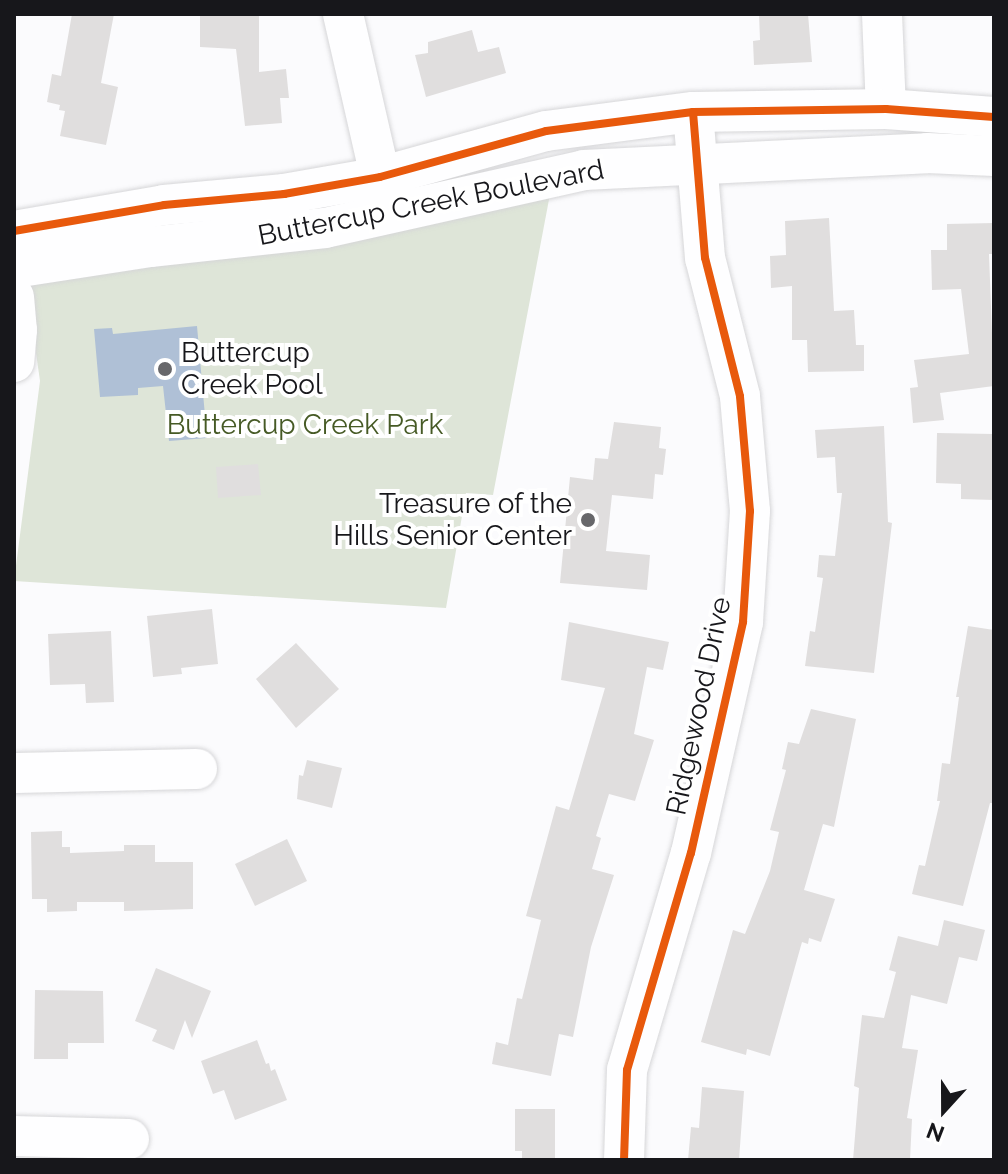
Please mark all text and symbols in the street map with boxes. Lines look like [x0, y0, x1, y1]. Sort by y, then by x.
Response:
street label: Buttercup Creek Boulevard [255, 153, 607, 253]
place label: Buttercup Creek Pool [181, 336, 323, 402]
marker: Buttercup Creek Pool [156, 360, 174, 378]
park label: Buttercup Creek Park [167, 408, 443, 442]
place label: Treasure of the Hills Senior Center [333, 487, 572, 553]
marker: Treasure of the Hills Senior Center [579, 511, 597, 529]
street label: Ridgewood Drive [659, 594, 739, 818]
north arrow [904, 1070, 984, 1150]
text: N [923, 1117, 948, 1148]

